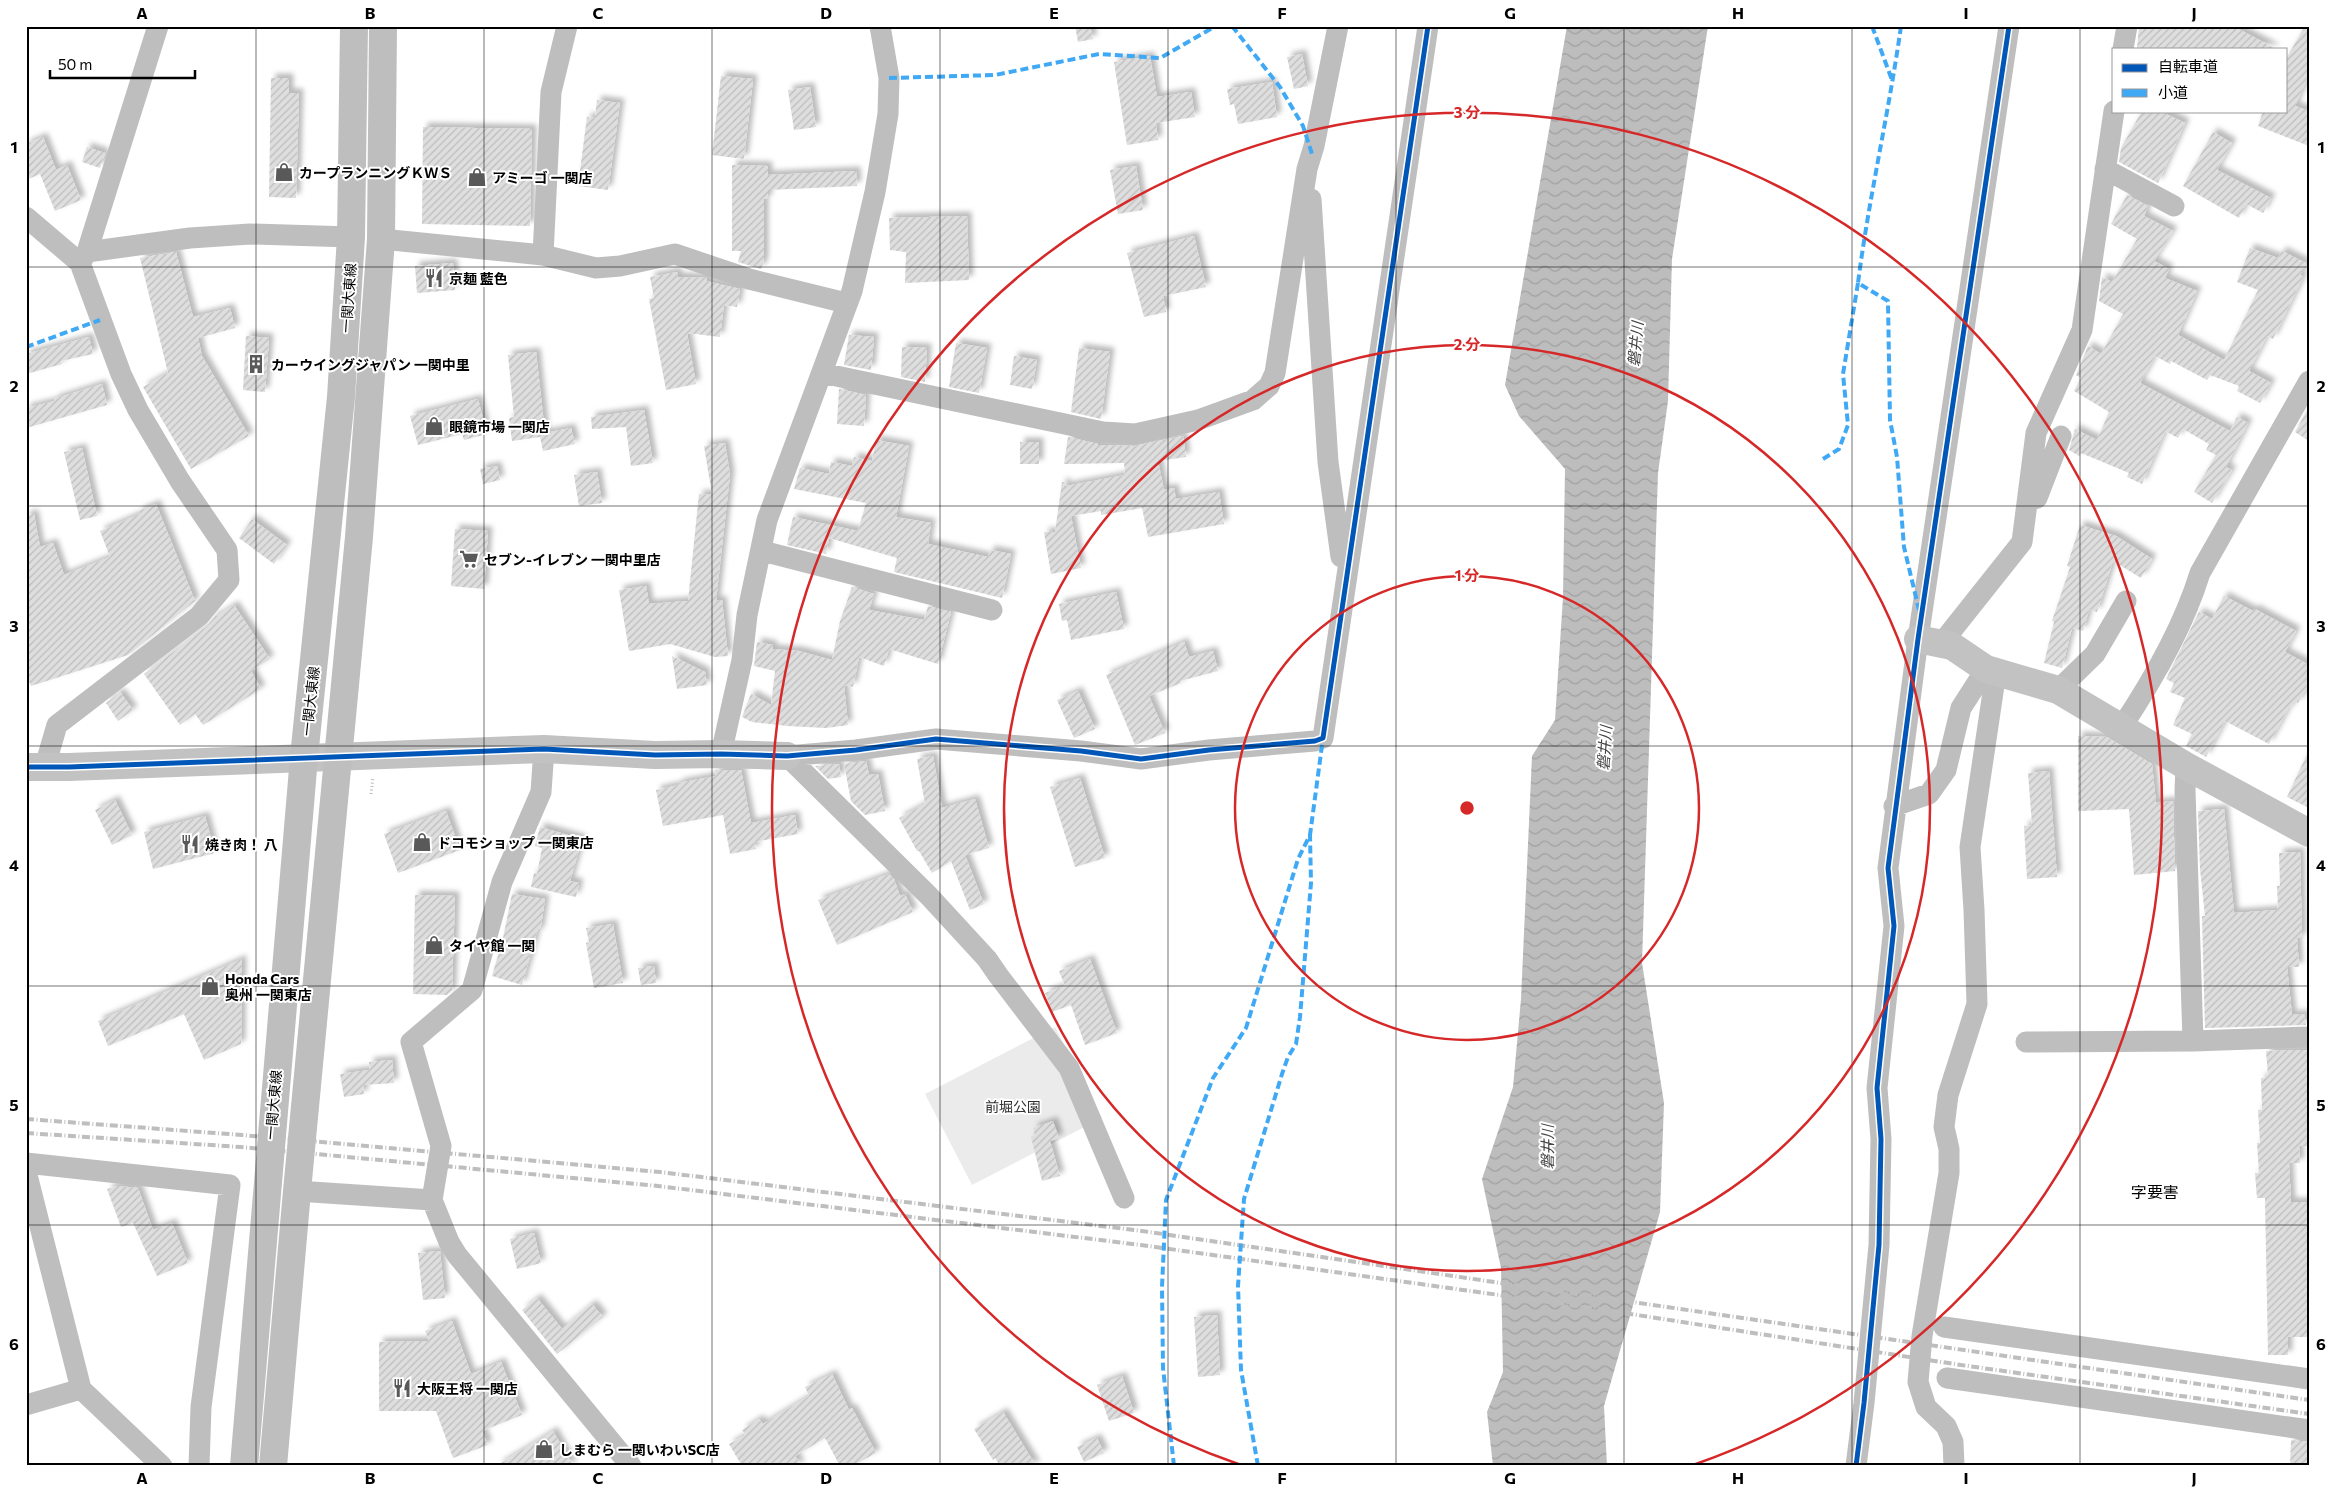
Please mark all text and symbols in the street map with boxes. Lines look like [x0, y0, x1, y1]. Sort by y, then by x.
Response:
text: A [136, 3, 148, 22]
text: B [365, 3, 376, 22]
text: C [593, 3, 604, 22]
text: D [820, 3, 832, 22]
text: E [1049, 3, 1059, 22]
text: F [1277, 3, 1287, 22]
text: G [1504, 3, 1516, 22]
text: H [1732, 3, 1744, 22]
text: I [1963, 3, 1969, 22]
text: J [2191, 3, 2197, 22]
scale bar [50, 48, 195, 80]
legend [2112, 48, 2288, 112]
text: 50 m [58, 55, 92, 73]
text: 自転車道 [2158, 57, 2218, 75]
text: 小道 [2158, 83, 2188, 101]
text: 3 分 [1454, 103, 1480, 121]
text: 1 [10, 137, 18, 156]
text: 1 [2317, 137, 2325, 156]
shop icon: カープランニングＫＷＳ [273, 161, 295, 183]
place label: カープランニングＫＷＳ [299, 164, 452, 181]
shop icon: アミーゴ 一関店 [466, 166, 488, 188]
place label: アミーゴ 一関店 [492, 169, 592, 186]
street label: 一関大東線 [337, 262, 359, 334]
restaurant icon: 京麺 藍色 [423, 267, 445, 289]
place label: 京麺 藍色 [449, 270, 508, 287]
water label: 磐井川 [1624, 319, 1646, 367]
text: 2 分 [1454, 335, 1480, 353]
building icon: カーウイングジャパン 一関中里 [245, 353, 267, 375]
place label: カーウイングジャパン 一関中里 [271, 356, 470, 373]
text: 2 [9, 376, 19, 395]
text: 2 [2316, 376, 2326, 395]
shop icon: 眼鏡市場 一関店 [423, 415, 445, 437]
place label: 眼鏡市場 一関店 [449, 418, 550, 435]
supermarket icon: セブン-イレブン 一関中里店 [458, 548, 480, 570]
place label: セブン-イレブン 一関中里店 [484, 551, 661, 568]
text: 1 分 [1455, 566, 1479, 584]
text: 3 [9, 616, 19, 635]
text: 3 [2316, 616, 2326, 635]
street label: 一関大東線 [298, 665, 322, 737]
water label: 磐井川 [1593, 723, 1615, 771]
centre of rings [1458, 799, 1476, 817]
shop icon: ドコモショップ 一関東店 [411, 831, 433, 853]
restaurant icon: 焼き肉！ 八 [179, 833, 201, 855]
place label: ドコモショップ 一関東店 [437, 834, 594, 851]
place label: 焼き肉！ 八 [205, 836, 278, 853]
text: 4 [9, 855, 19, 874]
text: 4 [2316, 855, 2326, 874]
shop icon: タイヤ館 一関 [423, 934, 445, 956]
place label: タイヤ館 一関 [449, 937, 535, 954]
place label: Honda Cars 奥州 一関東店 [225, 970, 312, 1003]
shop icon: Honda Cars 奥州 一関東店 [199, 975, 221, 997]
street label: 一関大東線 [261, 1069, 285, 1141]
text: 5 [9, 1095, 19, 1114]
text: 5 [2316, 1095, 2326, 1114]
park label: 前堀公園 [985, 1098, 1041, 1115]
water label: 磐井川 [1538, 1123, 1556, 1170]
district label: 字要害 [2131, 1182, 2179, 1201]
text: 6 [9, 1334, 19, 1353]
text: 6 [2316, 1334, 2326, 1353]
restaurant icon: 大阪王将 一関店 [391, 1377, 413, 1399]
place label: 大阪王将 一関店 [417, 1380, 518, 1397]
shop icon: しまむら 一関いわいSC店 [533, 1438, 555, 1460]
place label: しまむら 一関いわいSC店 [559, 1441, 720, 1458]
text: A [136, 1468, 148, 1487]
text: B [365, 1468, 376, 1487]
text: C [593, 1468, 604, 1487]
text: D [820, 1468, 832, 1487]
text: E [1049, 1468, 1059, 1487]
text: F [1277, 1468, 1287, 1487]
text: G [1504, 1468, 1516, 1487]
text: H [1732, 1468, 1744, 1487]
text: I [1963, 1468, 1969, 1487]
text: J [2191, 1468, 2197, 1487]

